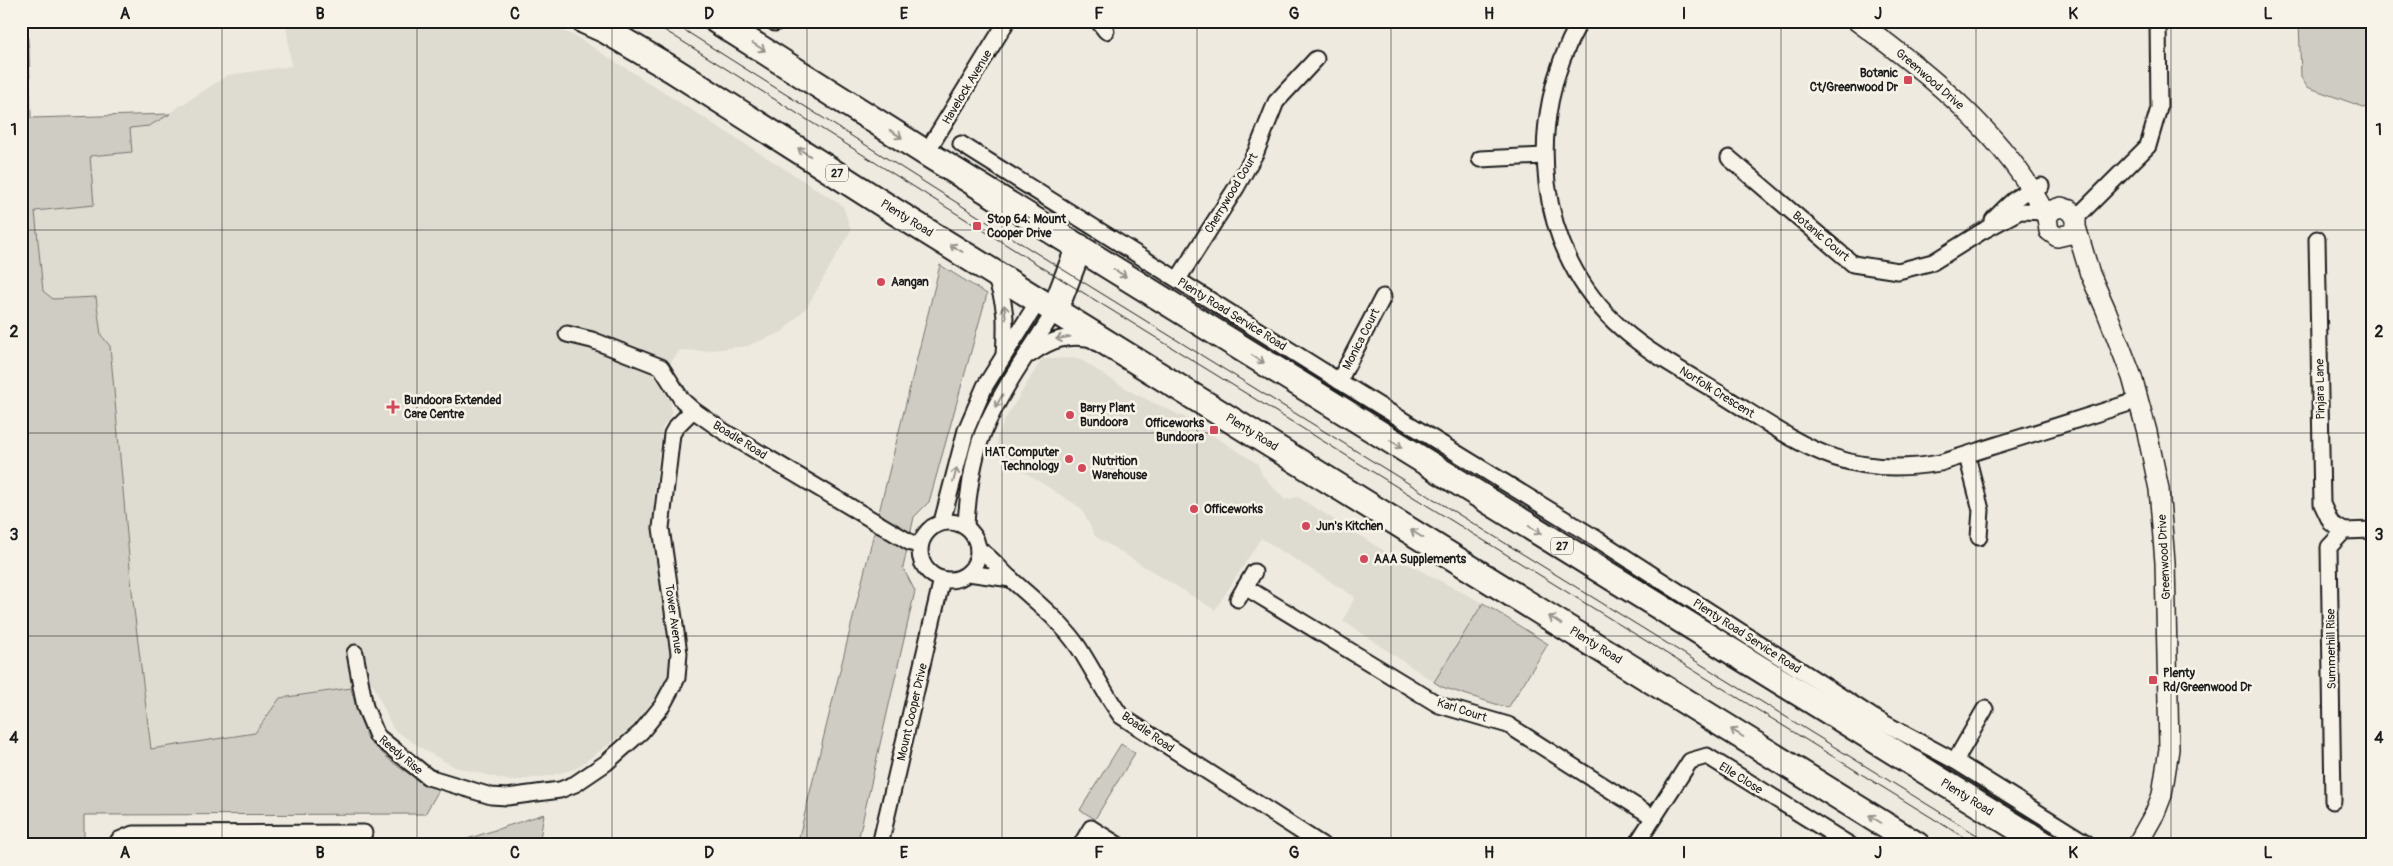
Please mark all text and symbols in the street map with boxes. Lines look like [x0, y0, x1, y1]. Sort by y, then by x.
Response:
text: A [120, 4, 131, 24]
text: B [315, 4, 325, 24]
text: C [510, 4, 520, 24]
text: D [704, 4, 714, 24]
text: E [900, 4, 909, 24]
text: F [1094, 4, 1104, 24]
text: G [1289, 4, 1300, 24]
text: H [1484, 4, 1494, 24]
text: I [1682, 4, 1686, 24]
text: J [1874, 4, 1882, 24]
text: K [2068, 4, 2078, 24]
text: L [2263, 4, 2273, 24]
one-way arrow [751, 42, 765, 52]
street label: Greenwood Drive [1892, 46, 1967, 113]
street label: Havelock Avenue [939, 47, 996, 127]
place label: Botanic Ct/Greenwood Dr [1810, 66, 1899, 95]
marker: Botanic Ct/Greenwood Dr [1902, 74, 1914, 86]
text: 1 [11, 120, 17, 140]
text: 1 [2376, 120, 2382, 140]
one-way arrow [889, 128, 903, 139]
one-way arrow [797, 147, 811, 157]
street label: Cherrywood Court [1202, 150, 1261, 236]
road number: 27 [826, 164, 848, 182]
street label: Plenty Road [878, 196, 936, 241]
street label: Botanic Court [1789, 208, 1852, 265]
place label: Stop 64: Mount Cooper Drive [987, 212, 1067, 241]
marker: Stop 64: Mount Cooper Drive [971, 220, 983, 232]
one-way arrow [949, 243, 963, 253]
one-way arrow [1113, 268, 1127, 278]
place label: Aangan [891, 275, 929, 290]
street label: Plenty Road Service Road [1174, 275, 1289, 354]
marker: Aangan [875, 276, 887, 288]
one-way arrow [1000, 304, 1010, 320]
street label: Monica Court [1340, 306, 1383, 373]
text: 2 [10, 322, 19, 342]
text: 2 [2375, 322, 2384, 342]
one-way arrow [1056, 334, 1072, 344]
one-way arrow [1251, 354, 1265, 364]
street label: Pinjara Lane [2312, 358, 2329, 420]
street label: Norfolk Crescent [1676, 363, 1757, 422]
place label: Bundoora Extended Care Centre [404, 393, 501, 422]
one-way arrow [994, 394, 1004, 409]
marker: Bundoora Extended Care Centre [386, 400, 400, 414]
place label: Barry Plant Bundoora [1080, 401, 1136, 430]
marker: Barry Plant Bundoora [1064, 409, 1076, 421]
street label: Plenty Road [1223, 410, 1281, 455]
place label: Officeworks Bundoora [1145, 416, 1205, 445]
street label: Boadle Road [710, 418, 770, 463]
marker: Officeworks Bundoora [1208, 424, 1220, 436]
one-way arrow [1389, 440, 1403, 450]
place label: HAT Computer Technology [984, 445, 1060, 474]
marker: HAT Computer Technology [1063, 453, 1075, 465]
place label: Nutrition Warehouse [1092, 454, 1148, 483]
marker: Nutrition Warehouse [1076, 462, 1088, 474]
one-way arrow [951, 467, 960, 483]
place label: Officeworks [1204, 502, 1263, 517]
marker: Officeworks [1188, 503, 1200, 515]
street label: Greenwood Drive [2155, 514, 2174, 600]
place label: Jun's Kitchen [1316, 519, 1384, 534]
marker: Jun's Kitchen [1300, 520, 1312, 532]
text: 3 [10, 525, 19, 545]
one-way arrow [1527, 525, 1541, 535]
text: 3 [2375, 525, 2384, 545]
one-way arrow [1410, 529, 1424, 539]
road number: 27 [1551, 538, 1573, 554]
place label: AAA Supplements [1374, 552, 1467, 567]
marker: AAA Supplements [1358, 553, 1370, 565]
street label: Tower Avenue [661, 583, 686, 655]
street label: Plenty Road Service Road [1690, 596, 1804, 677]
street label: Summerhill Rise [2323, 608, 2340, 689]
one-way arrow [1548, 614, 1562, 624]
street label: Plenty Road [1567, 623, 1625, 668]
street label: Mount Cooper Drive [894, 662, 931, 762]
place label: Plenty Rd/Greenwood Dr [2163, 666, 2253, 695]
marker: Plenty Rd/Greenwood Dr [2147, 674, 2159, 686]
street label: Karl Court [1435, 695, 1489, 726]
street label: Boadle Road [1118, 709, 1177, 756]
text: 4 [9, 728, 19, 748]
one-way arrow [1731, 728, 1745, 738]
text: 4 [2374, 728, 2384, 748]
street label: Reedy Rise [376, 733, 426, 778]
street label: Elle Close [1716, 759, 1765, 798]
street label: Plenty Road [1938, 775, 1996, 820]
one-way arrow [1869, 814, 1883, 824]
text: A [120, 843, 131, 863]
text: B [315, 843, 325, 863]
text: C [510, 843, 520, 863]
text: D [704, 843, 714, 863]
text: E [900, 843, 909, 863]
text: F [1094, 843, 1104, 863]
text: G [1289, 843, 1300, 863]
text: H [1484, 843, 1494, 863]
text: I [1682, 843, 1686, 863]
text: J [1874, 843, 1882, 863]
text: K [2068, 843, 2078, 863]
text: L [2263, 843, 2273, 863]

